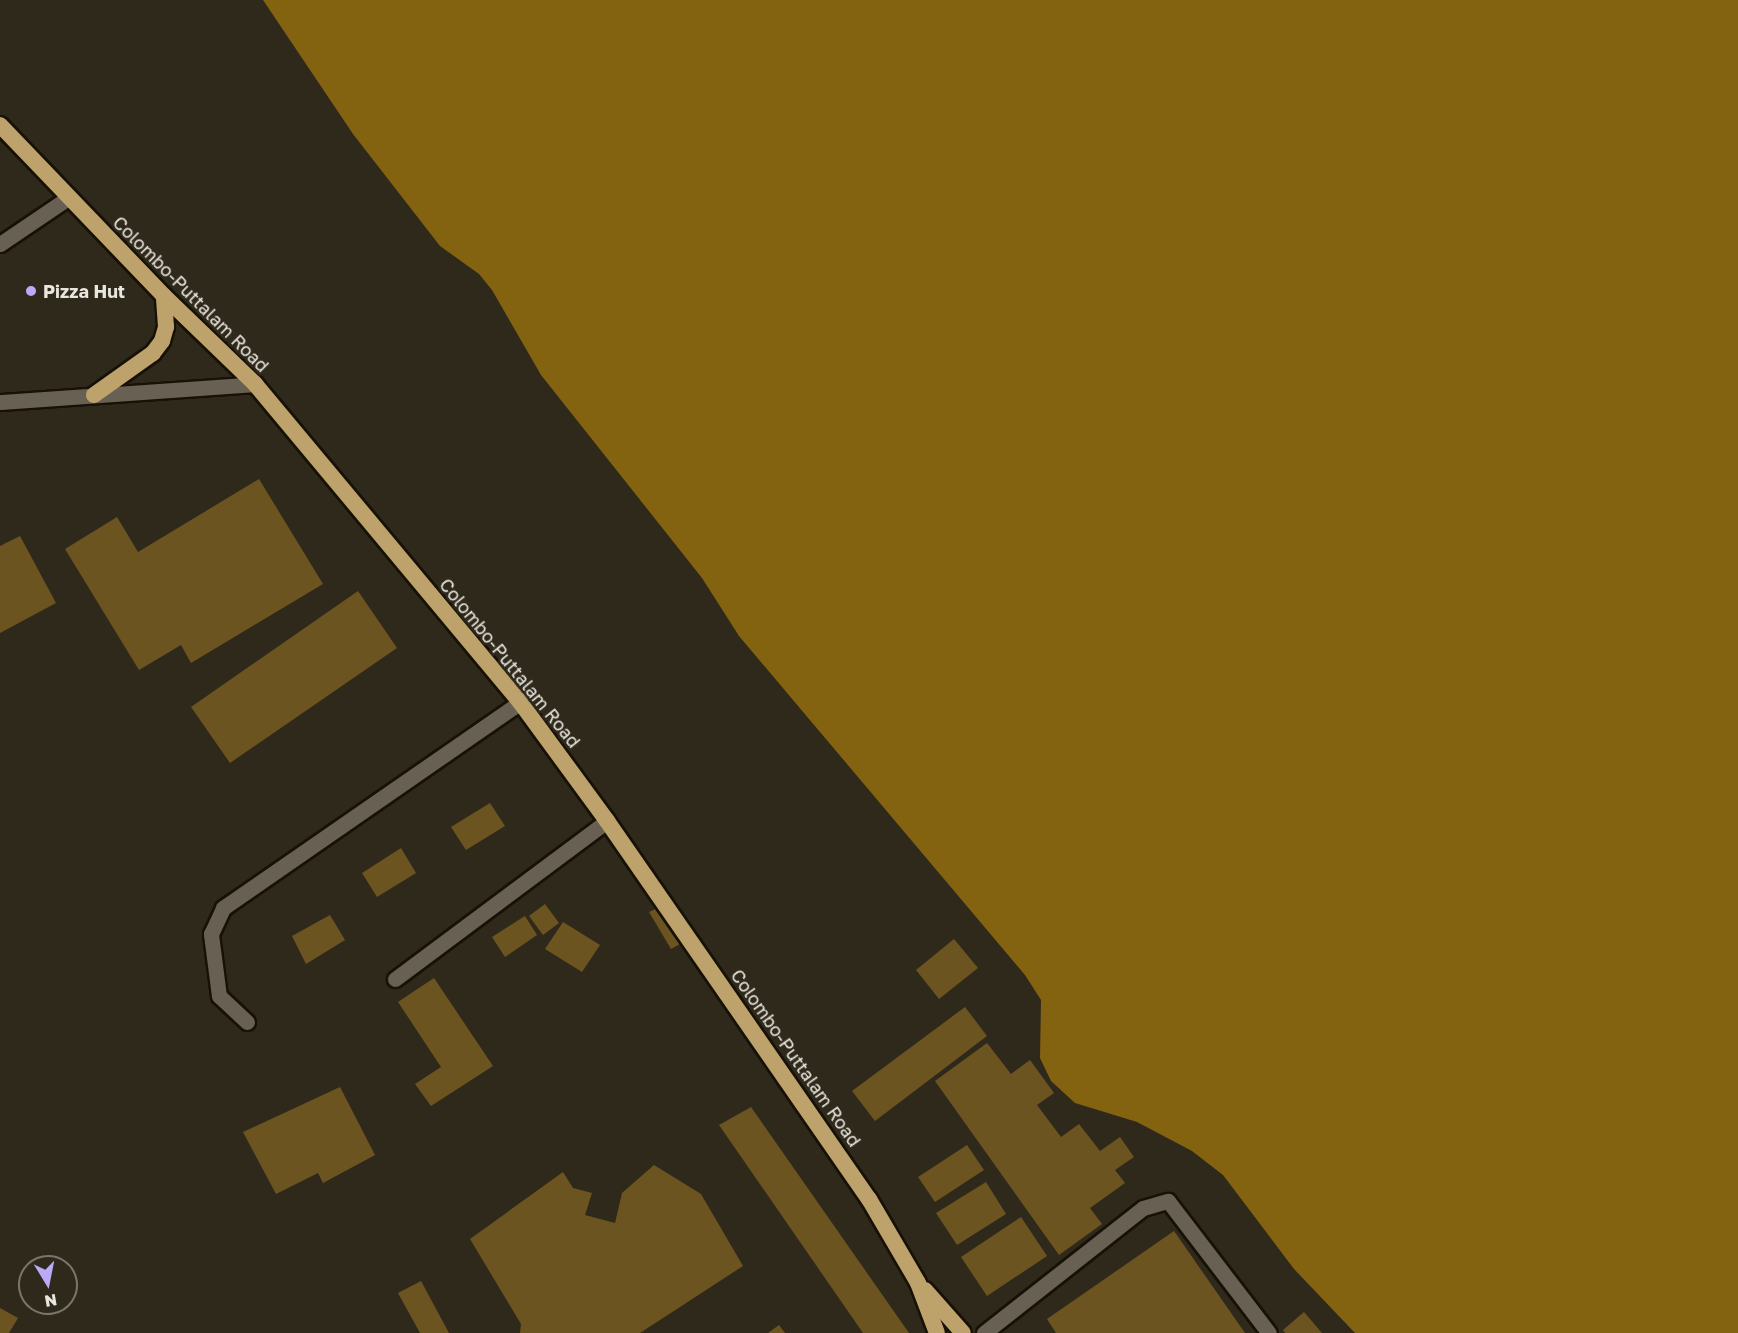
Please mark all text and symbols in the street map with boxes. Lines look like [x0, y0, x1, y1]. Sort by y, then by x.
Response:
street label: Colombo-Puttalam Road [109, 212, 273, 376]
place label: Pizza Hut [43, 280, 125, 302]
marker: Pizza Hut [24, 284, 38, 298]
street label: Colombo-Puttalam Road [435, 574, 585, 752]
street label: Colombo-Puttalam Road [726, 965, 866, 1151]
north arrow [18, 1255, 78, 1315]
text: N [43, 1290, 59, 1312]

